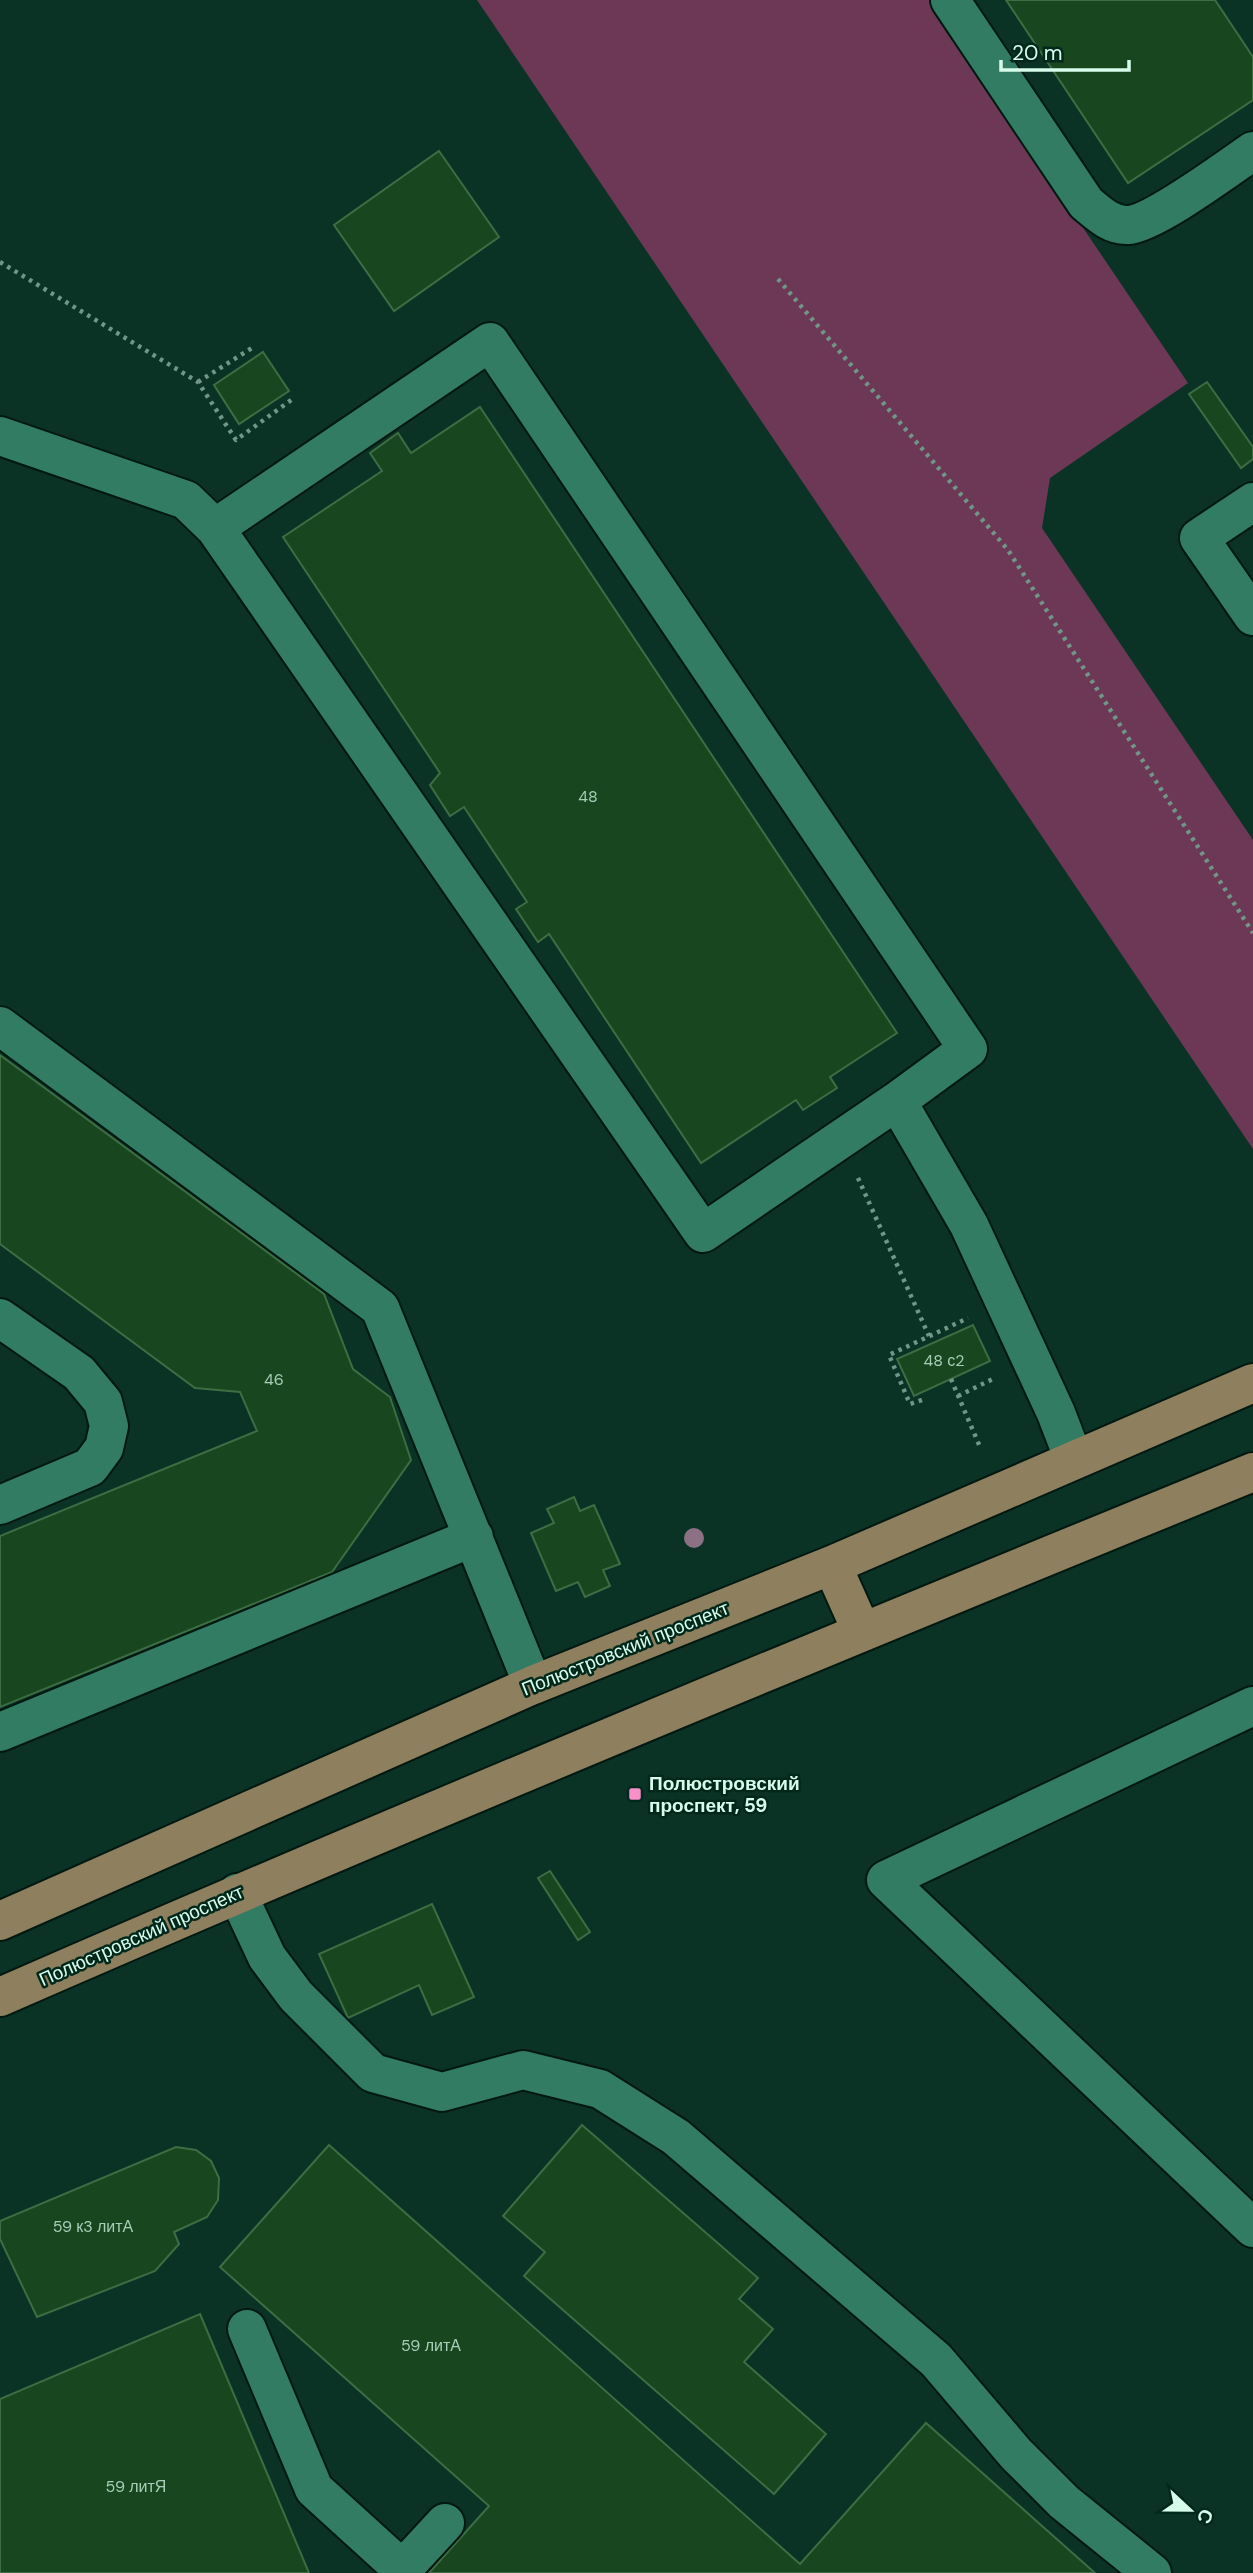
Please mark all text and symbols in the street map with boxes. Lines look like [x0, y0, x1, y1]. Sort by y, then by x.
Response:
scale bar [1001, 28, 1129, 72]
text: 20 m [1012, 39, 1063, 67]
house number: 48 [578, 786, 598, 807]
house number: 48 с2 [924, 1350, 964, 1371]
house number: 46 [264, 1369, 284, 1390]
street label: Полюстровский проспект [518, 1595, 733, 1702]
place label: Полюстровский проспект, 59 [649, 1771, 800, 1818]
marker: Полюстровский проспект, 59 [627, 1786, 643, 1802]
street label: Полюстровский проспект [35, 1879, 248, 1992]
house number: 59 к3 литА [53, 2216, 134, 2237]
house number: 59 литА [401, 2335, 461, 2356]
north arrow [1155, 2475, 1225, 2545]
house number: 59 литЯ [106, 2476, 166, 2497]
text: С [1191, 2505, 1219, 2527]

